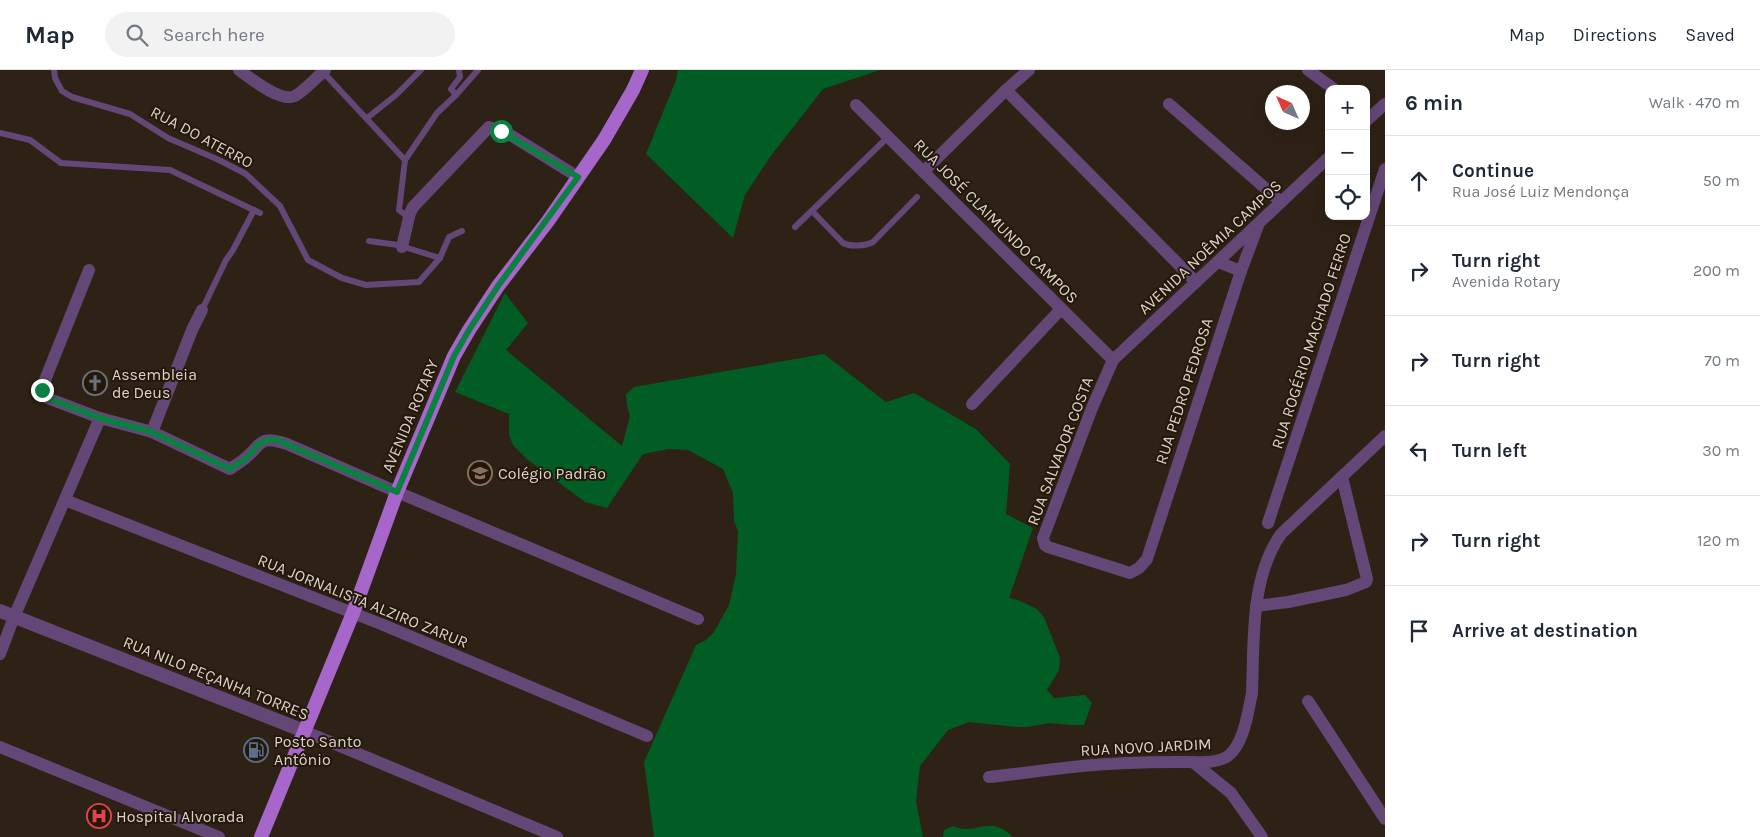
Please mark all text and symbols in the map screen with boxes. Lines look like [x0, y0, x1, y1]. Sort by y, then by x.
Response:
search box [105, 12, 455, 57]
text: Map [25, 21, 75, 49]
icon: search [123, 21, 151, 49]
text: Search here [163, 24, 265, 46]
text: Map [1509, 24, 1545, 46]
text: Directions [1573, 24, 1657, 46]
text: Saved [1685, 24, 1735, 46]
north arrow [1265, 85, 1310, 130]
map controls [1325, 85, 1370, 220]
button: + [1325, 85, 1370, 130]
text: 6 min [1405, 91, 1463, 115]
text: Walk · 470 m [1649, 93, 1740, 112]
street label: RUA DO ATERRO [147, 102, 257, 172]
route start [490, 120, 513, 143]
button: − [1325, 130, 1370, 175]
street label: RUA JOSÉ CLAIMUNDO CAMPOS [910, 135, 1082, 307]
text: Continue [1452, 160, 1534, 182]
icon: ahead [1405, 167, 1433, 195]
text: 50 m [1703, 171, 1740, 190]
button: locate [1325, 175, 1370, 220]
street label: AVENIDA NOÊMIA CAMPOS [1135, 176, 1285, 318]
text: Rua José Luiz Mendonça [1452, 182, 1629, 201]
street label: RUA ROGÉRIO MACHADO FERRO [1267, 231, 1355, 451]
text: Turn right [1452, 250, 1541, 272]
icon: right [1405, 257, 1433, 285]
text: 200 m [1693, 261, 1740, 280]
text: Avenida Rotary [1452, 272, 1560, 291]
street label: RUA PEDRO PEDROSA [1151, 315, 1217, 467]
icon: right [1405, 347, 1433, 375]
text: Turn right [1452, 350, 1541, 372]
text: 70 m [1704, 351, 1740, 370]
street label: AVENIDA ROTARY [378, 356, 442, 475]
place label: Assembleia de Deus [112, 365, 197, 402]
church icon: Assembleia de Deus [82, 370, 108, 396]
street label: RUA SALVADOR COSTA [1023, 374, 1097, 528]
route end [31, 379, 54, 402]
icon: left [1405, 437, 1433, 465]
text: Turn left [1452, 440, 1527, 462]
text: 30 m [1702, 441, 1740, 460]
school or university icon: Colégio Padrão [467, 460, 493, 486]
place label: Colégio Padrão [498, 464, 606, 483]
icon: right [1405, 527, 1433, 555]
text: Turn right [1452, 530, 1541, 552]
text: 120 m [1697, 531, 1740, 550]
street label: RUA JORNALISTA ALZIRO ZARUR [255, 550, 471, 652]
icon: arrive [1405, 617, 1433, 645]
text: Arrive at destination [1452, 620, 1638, 642]
street label: RUA NILO PEÇANHA TORRES [120, 632, 312, 724]
place label: Posto Santo Antônio [274, 732, 361, 769]
street label: RUA NOVO JARDIM [1080, 734, 1212, 760]
fuel station icon: Posto Santo Antônio [243, 737, 269, 763]
hospital icon: Hospital Alvorada [86, 803, 112, 829]
place label: Hospital Alvorada [116, 807, 244, 826]

